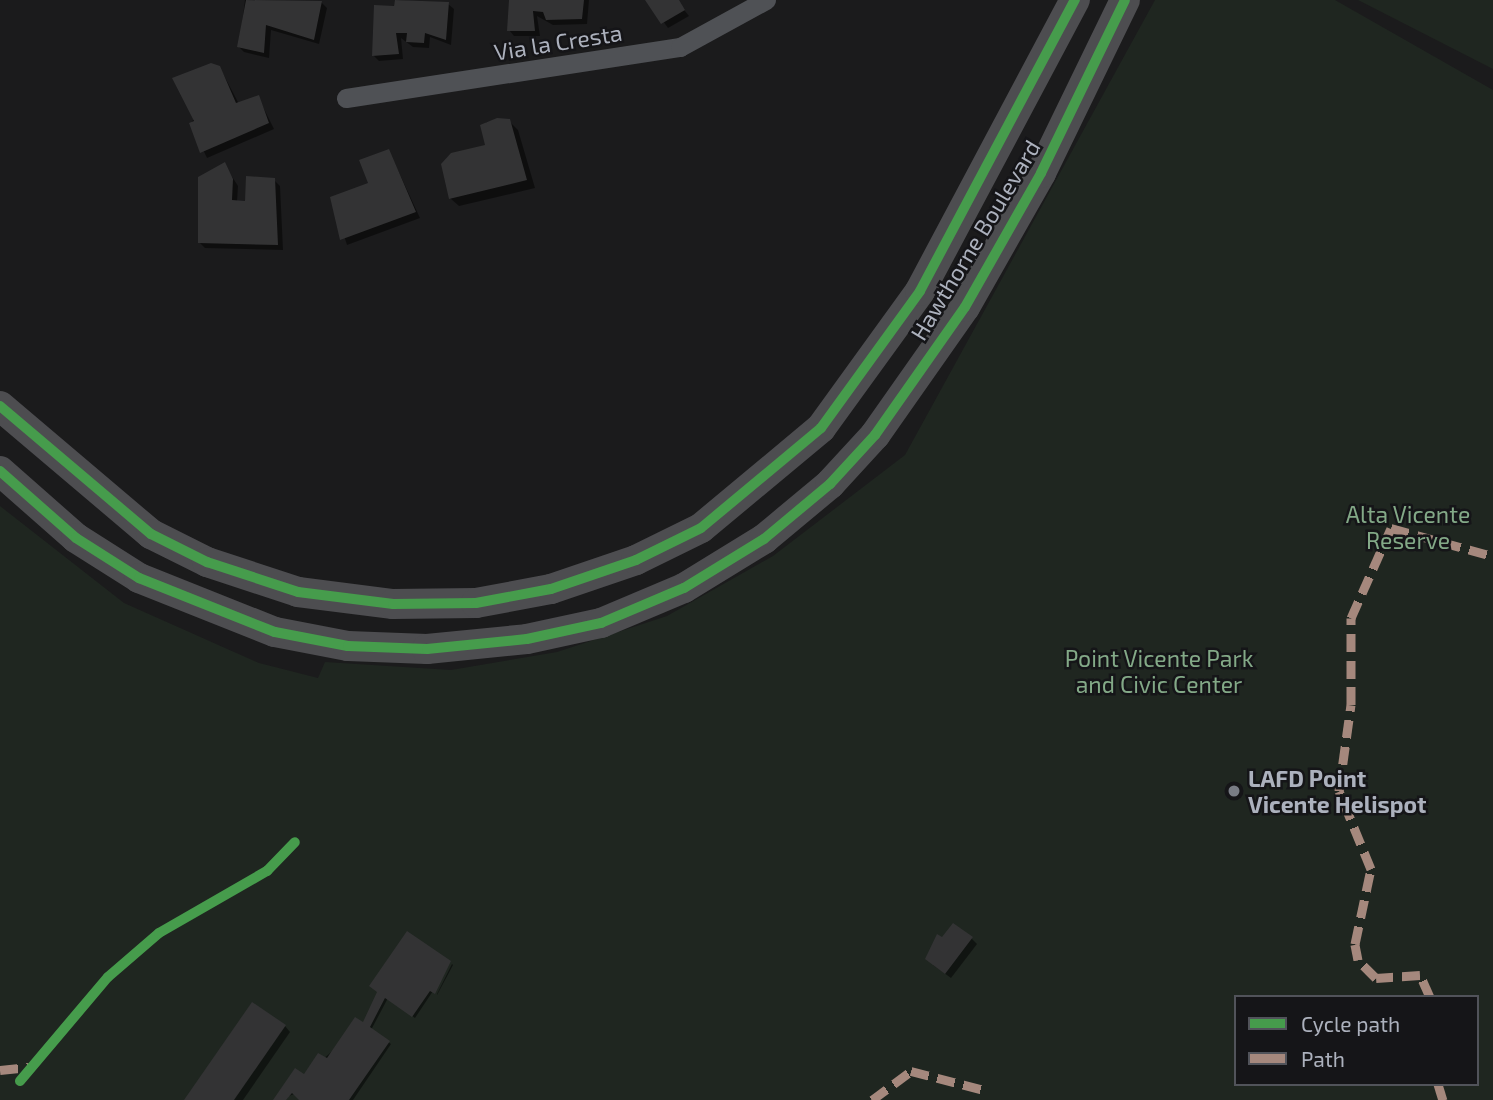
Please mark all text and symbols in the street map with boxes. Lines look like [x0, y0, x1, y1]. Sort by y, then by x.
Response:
street label: Via la Cresta [492, 18, 624, 66]
street label: Hawthorne Boulevard [904, 135, 1046, 345]
park label: Alta Vicente Reserve [1345, 500, 1471, 554]
park label: Point Vicente Park and Civic Center [1064, 644, 1254, 698]
place label: LAFD Point Vicente Helispot [1248, 764, 1427, 818]
marker: LAFD Point Vicente Helispot [1226, 783, 1242, 799]
legend [1234, 995, 1479, 1086]
text: Cycle path [1301, 1011, 1400, 1036]
text: Path [1301, 1046, 1345, 1071]

